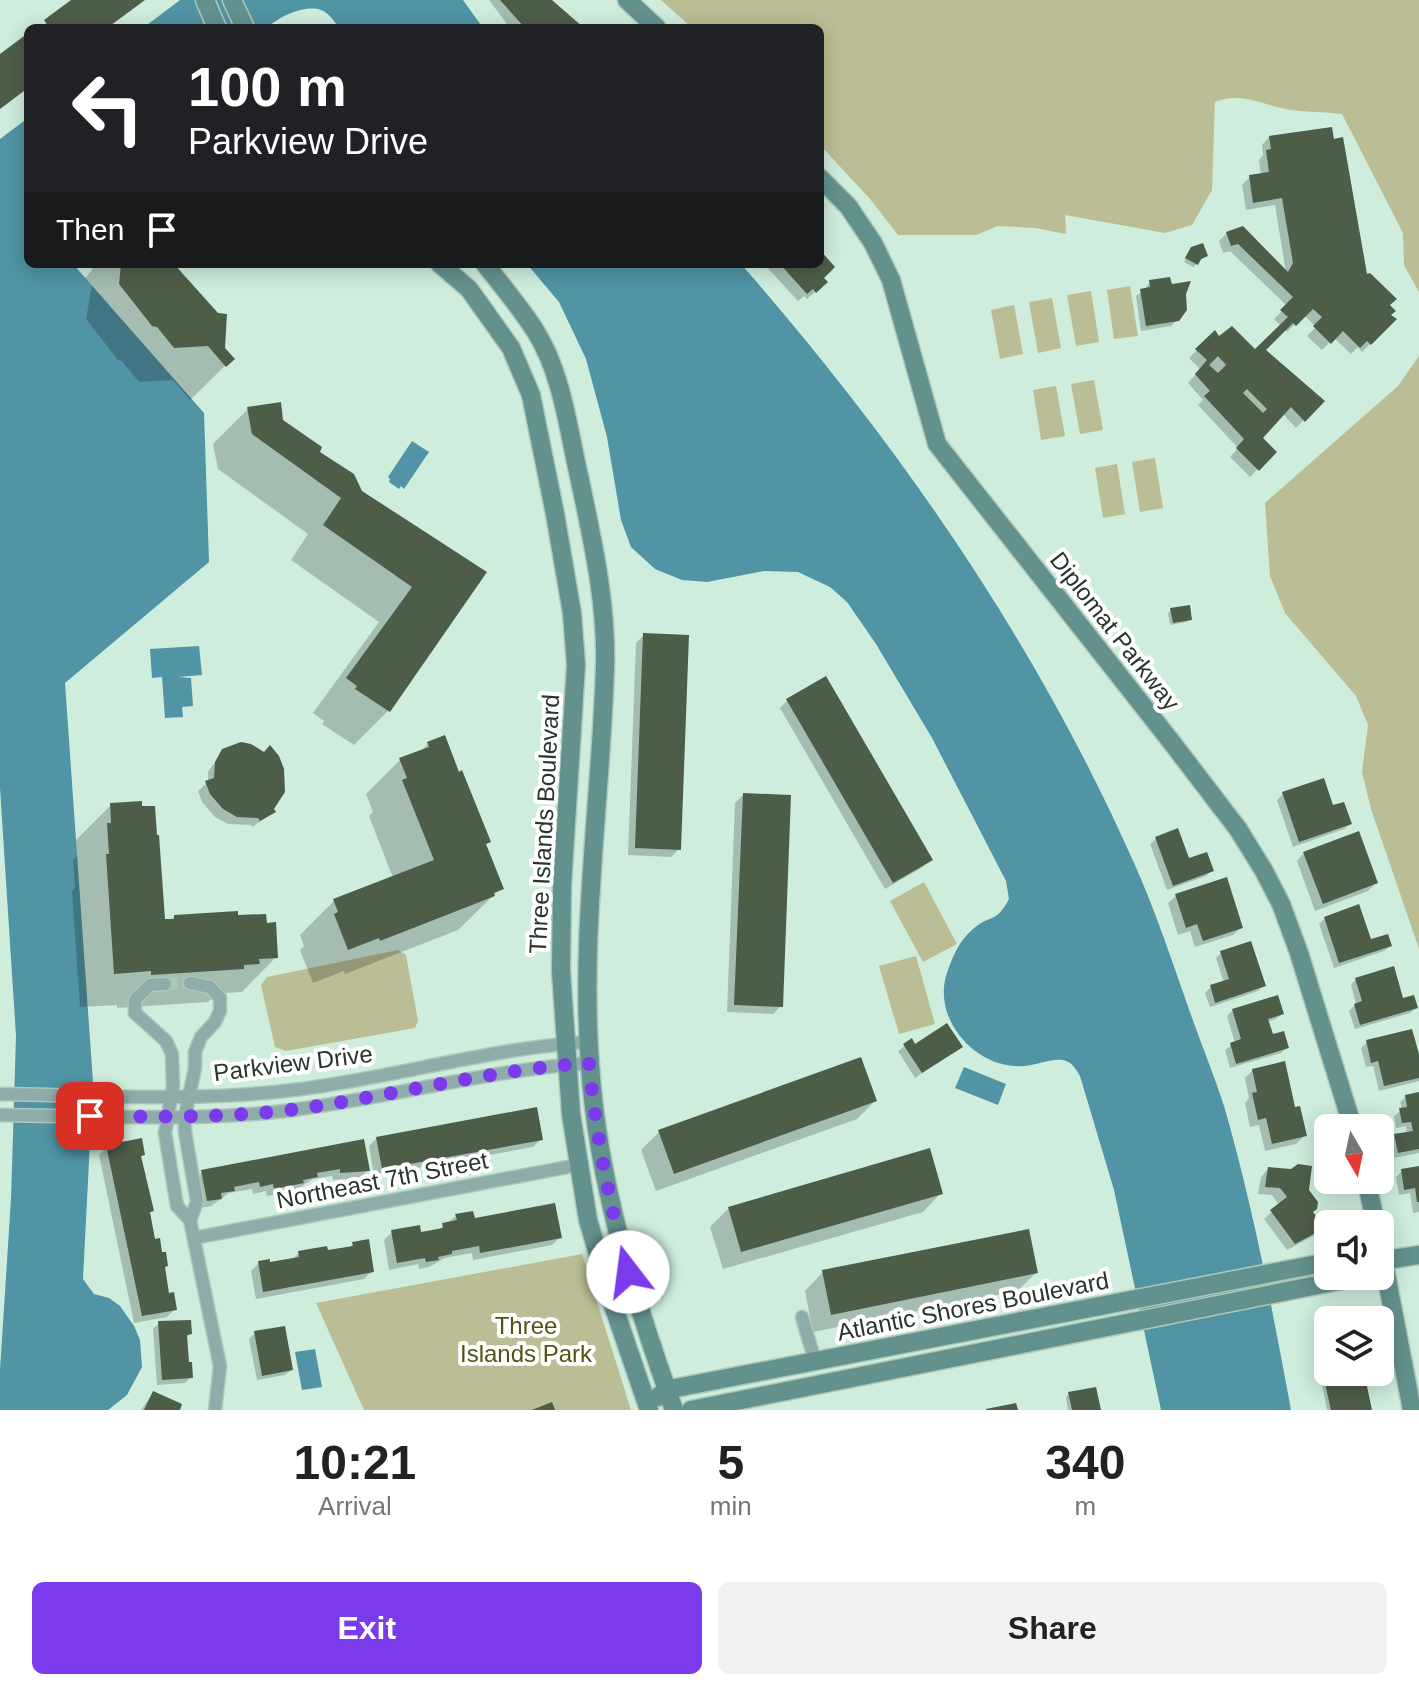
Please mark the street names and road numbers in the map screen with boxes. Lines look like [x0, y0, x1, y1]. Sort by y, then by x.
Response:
street label: Diplomat Parkway [1045, 546, 1185, 716]
street label: Three Islands Boulevard [524, 693, 564, 955]
street label: Parkview Drive [212, 1040, 374, 1086]
street label: Northeast 7th Street [274, 1146, 490, 1214]
street label: Atlantic Shores Boulevard [835, 1266, 1111, 1346]

